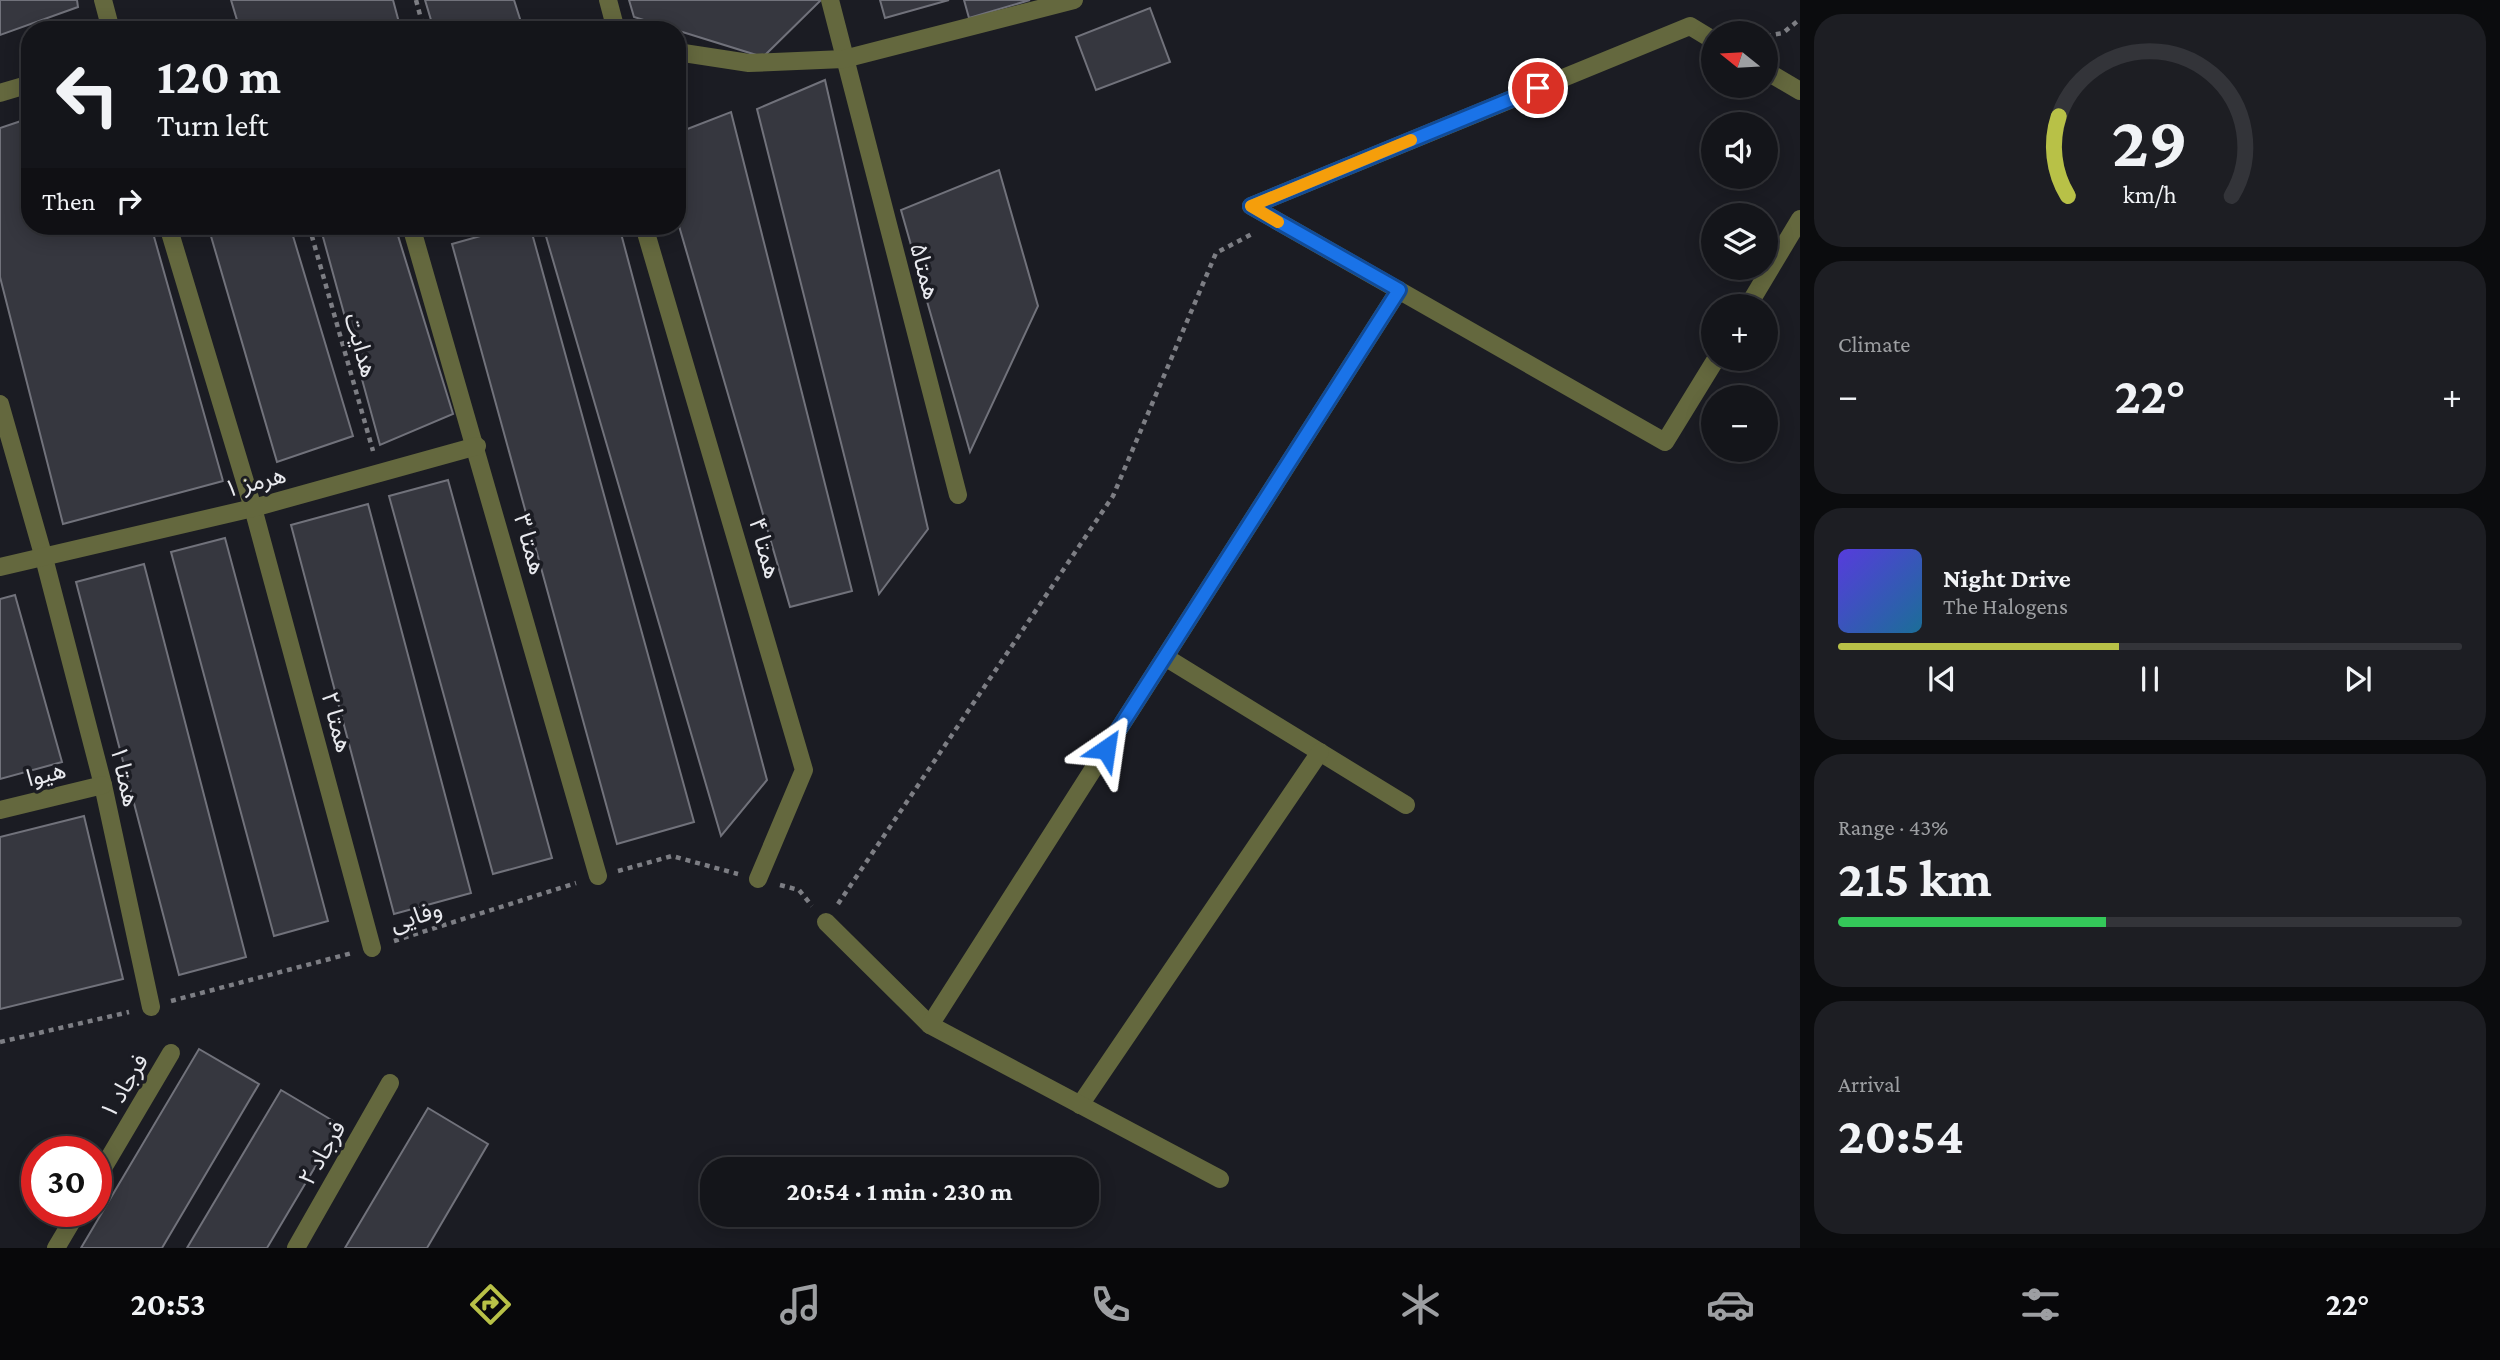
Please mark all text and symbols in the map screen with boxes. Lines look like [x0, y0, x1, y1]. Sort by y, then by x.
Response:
north arrow [1701, 21, 1778, 98]
map controls [1701, 21, 1778, 462]
icon: left [42, 49, 133, 140]
text: 120 m [157, 49, 281, 104]
pin [1508, 58, 1568, 118]
icon: arrive [1519, 69, 1557, 107]
text: 29 [2112, 102, 2188, 183]
text: Turn left [157, 107, 268, 143]
button: sound [1701, 112, 1778, 189]
text: km/h [2123, 181, 2177, 208]
icon: right [110, 182, 148, 220]
text: Then [42, 187, 96, 216]
button: layers [1701, 203, 1778, 280]
street label: همتا۵ [905, 240, 946, 302]
button: + [1701, 294, 1778, 371]
street label: هدایت [339, 310, 384, 380]
text: Climate [1838, 331, 1910, 357]
text: 22° [2114, 366, 2186, 424]
text: − [1838, 374, 1858, 416]
text: + [2442, 374, 2462, 416]
button: − [1701, 385, 1778, 462]
street label: هرمز ۱ [221, 460, 289, 504]
street label: همتا ۳ [509, 510, 552, 577]
street label: همتا ۴ [744, 514, 787, 581]
text: Night Drive [1943, 564, 2071, 593]
text: The Halogens [1943, 593, 2068, 619]
icon: previous [1923, 660, 1961, 698]
icon: pause [2131, 660, 2169, 698]
icon: next [2339, 660, 2377, 698]
street label: همتا ۲ [316, 689, 359, 755]
position arrow [1069, 712, 1143, 786]
street label: همتا ۱ [105, 743, 146, 809]
street label: هیوا [23, 756, 69, 792]
text: Range · 43% [1838, 814, 1948, 840]
text: 215 km [1838, 849, 1992, 907]
street label: وفایی [386, 894, 446, 938]
street label: فرجاد ۱ [94, 1049, 154, 1123]
text: Arrival [1838, 1071, 1901, 1097]
text: 20:54 [1838, 1106, 1964, 1164]
street label: فرجاد ۲ [292, 1116, 352, 1190]
speed limit sign: 30 [21, 1136, 112, 1227]
text: 20:54 · 1 min · 230 m [786, 1177, 1013, 1206]
icon: directions [466, 1280, 515, 1329]
icon: music [776, 1280, 825, 1329]
icon: phone [1086, 1280, 1135, 1329]
icon: climate [1396, 1280, 1445, 1329]
icon: car [1706, 1280, 1755, 1329]
icon: filters [2016, 1280, 2065, 1329]
text: 20:53 [130, 1286, 206, 1322]
text: 22° [2326, 1286, 2370, 1322]

